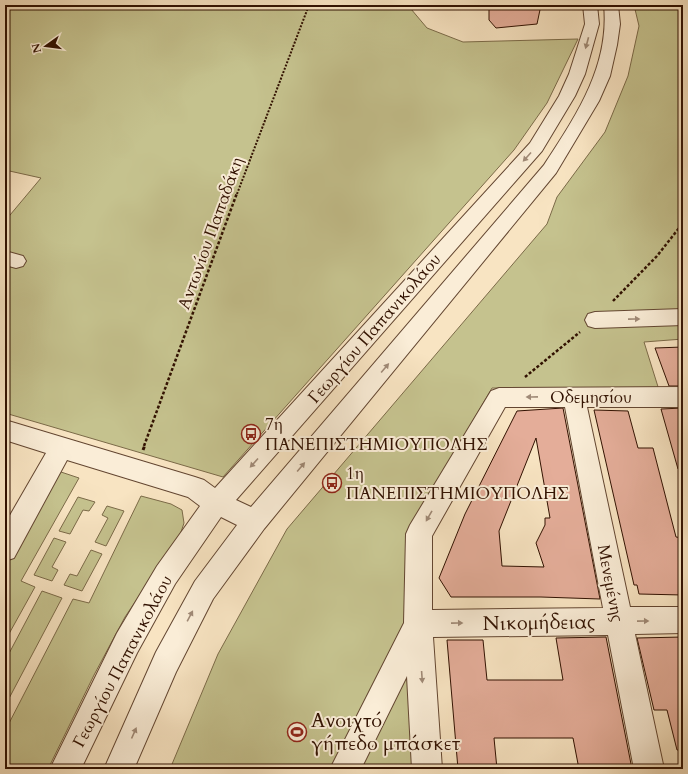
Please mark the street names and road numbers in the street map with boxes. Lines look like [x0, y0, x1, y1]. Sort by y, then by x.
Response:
street label: Αντωνίου Παπαδάκη [172, 154, 249, 312]
street label: Γεωργίου Παπανικολάου [303, 248, 446, 408]
street label: Οδεμησίου [550, 386, 632, 409]
street label: Μενεμένης [592, 542, 629, 624]
street label: Γεωργίου Παπανικολάου [67, 571, 178, 751]
street label: Νικομήδειας [482, 608, 596, 637]

